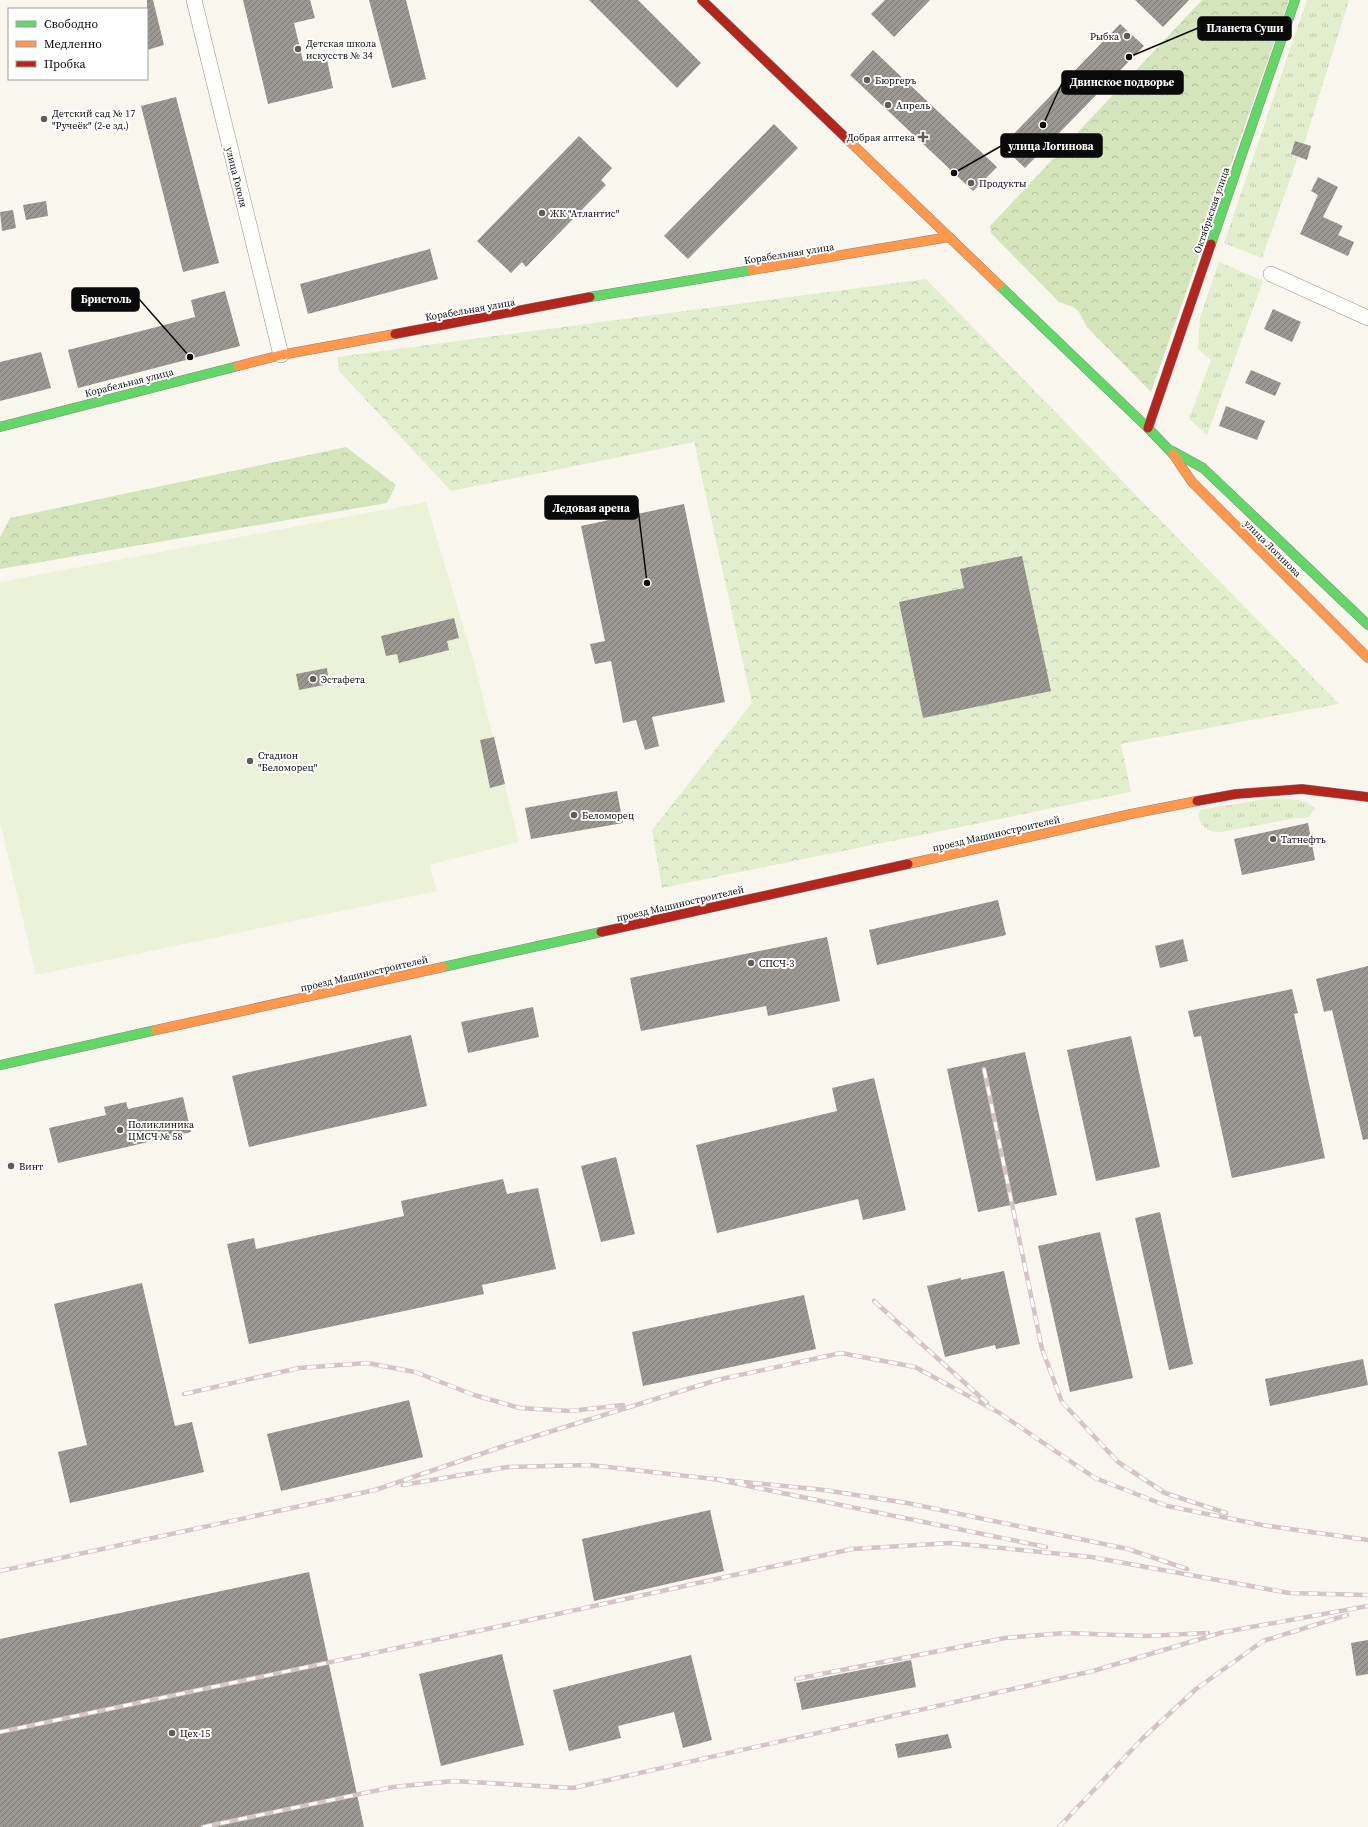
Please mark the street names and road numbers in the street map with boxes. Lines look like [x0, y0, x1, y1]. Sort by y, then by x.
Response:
street label: улица Гоголя [223, 146, 250, 209]
street label: Октябрьская улица [1191, 164, 1233, 255]
street label: Корабельная улица [743, 240, 836, 267]
street label: Корабельная улица [424, 295, 517, 324]
street label: Корабельная улица [83, 365, 176, 400]
street label: улица Логинова [1241, 517, 1305, 580]
street label: проезд Машиностроителей [931, 812, 1062, 855]
street label: проезд Машиностроителей [615, 882, 746, 925]
street label: проезд Машиностроителей [299, 952, 430, 995]

